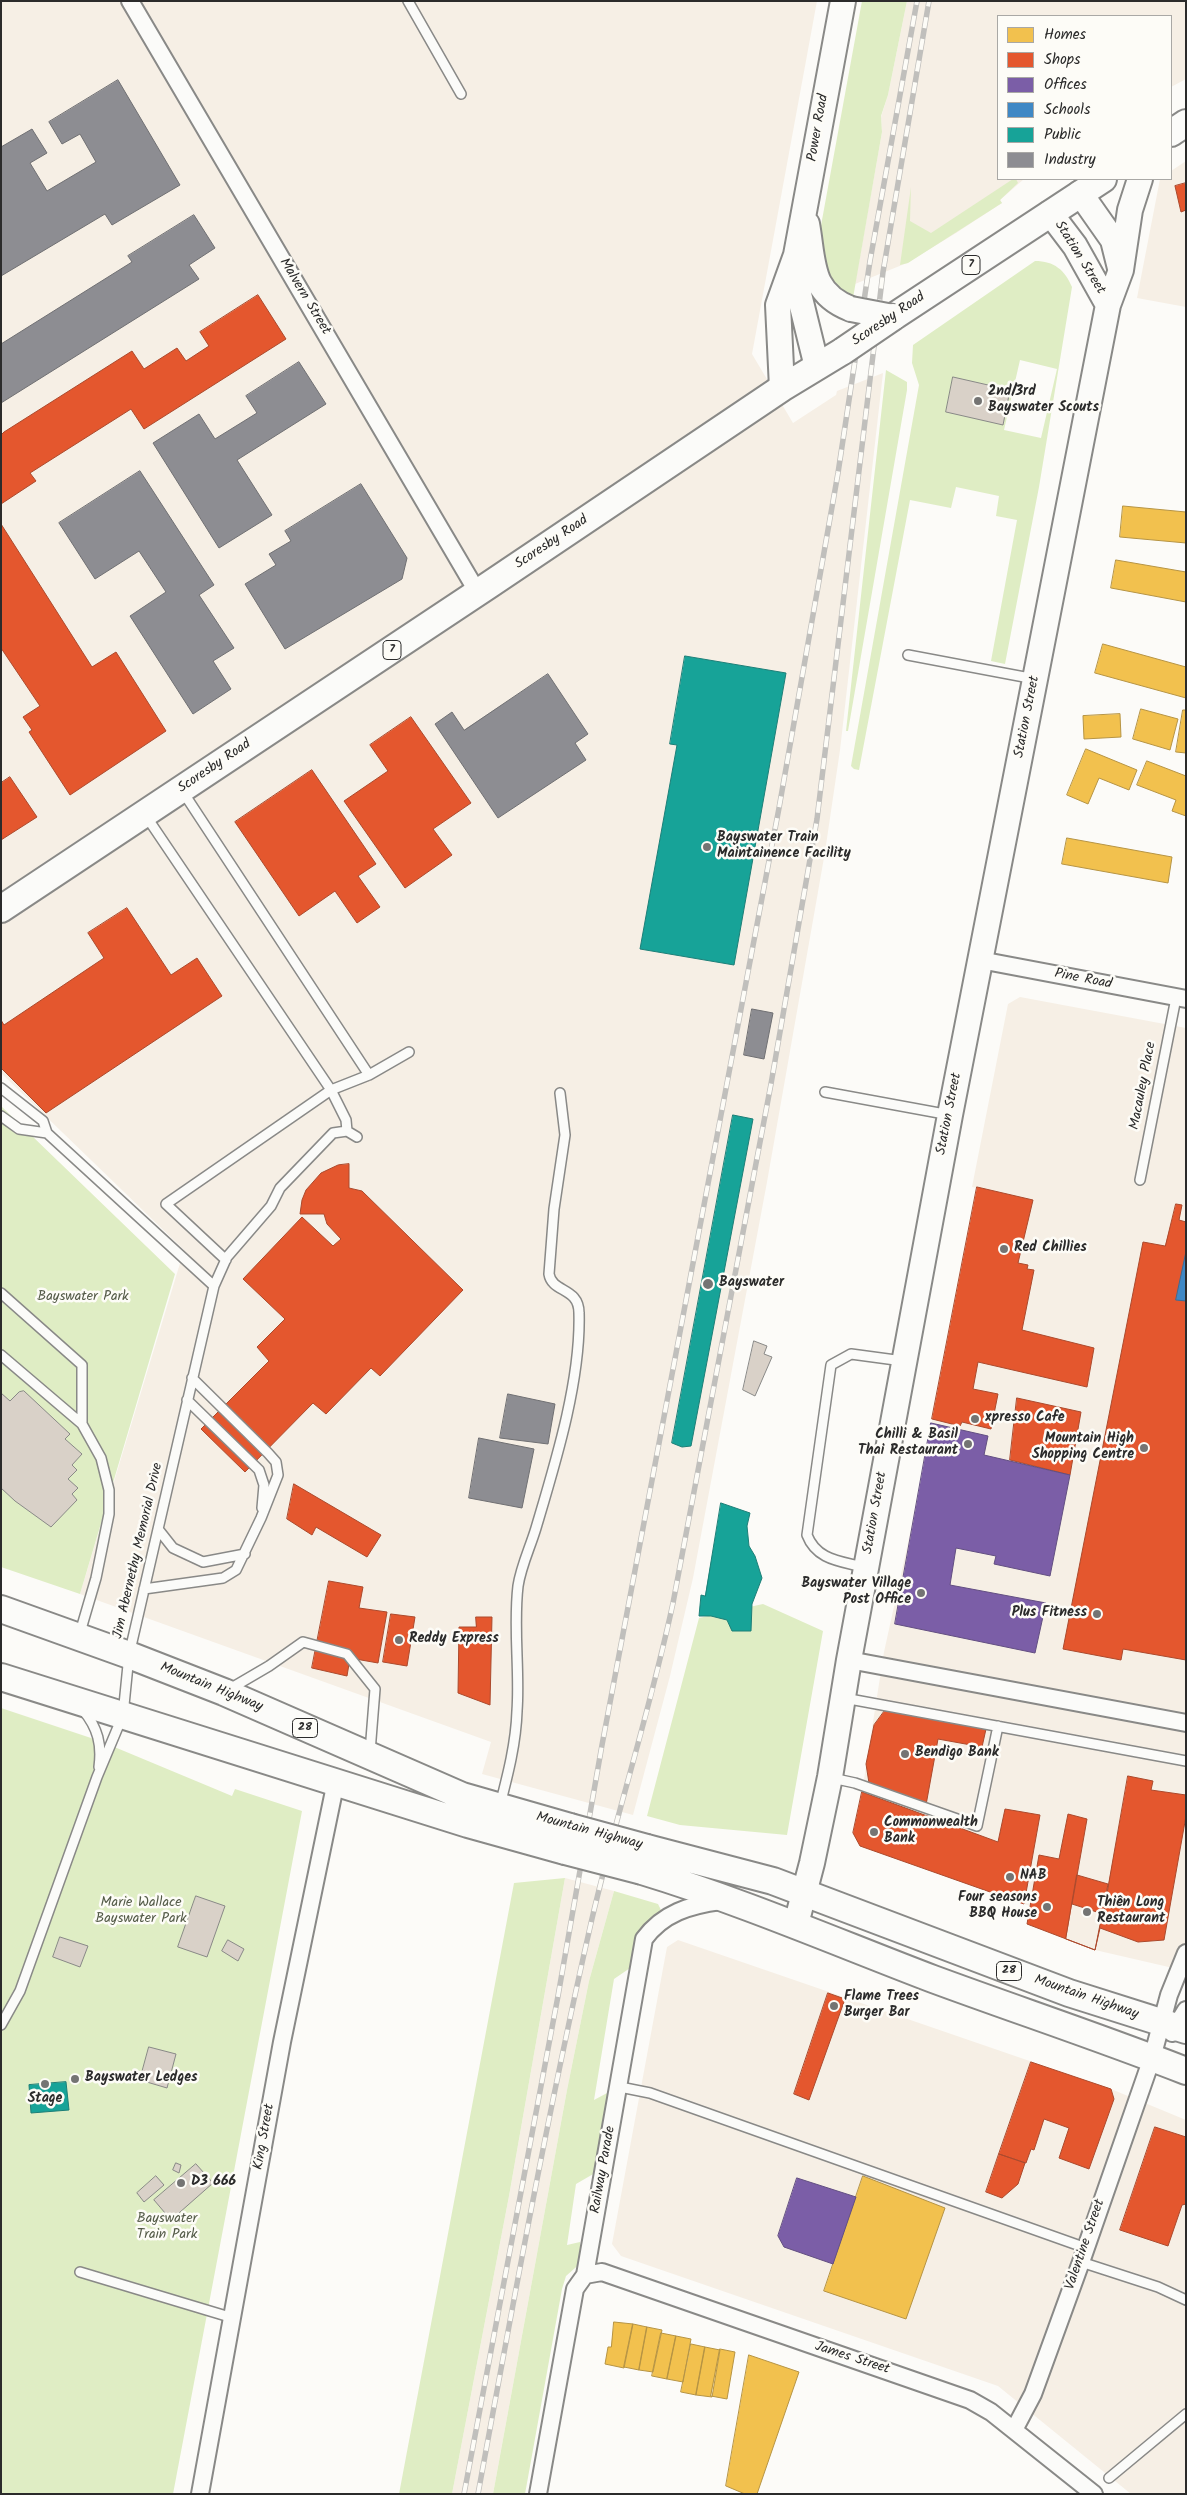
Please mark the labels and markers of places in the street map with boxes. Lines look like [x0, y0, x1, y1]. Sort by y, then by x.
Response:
place label: 2nd/3rd Bayswater Scouts [988, 385, 1099, 418]
marker: 2nd/3rd Bayswater Scouts [972, 395, 984, 407]
place label: Bayswater Train Maintainence Facility [717, 831, 851, 864]
marker: Bayswater Train Maintainence Facility [701, 841, 713, 853]
place label: Red Chillies [1014, 1241, 1087, 1257]
marker: Red Chillies [998, 1243, 1010, 1255]
place label: Bayswater [719, 1276, 784, 1292]
marker: Bayswater [701, 1277, 715, 1291]
place label: xpresso Cafe [985, 1411, 1065, 1427]
marker: xpresso Cafe [969, 1413, 981, 1425]
place label: Chilli & Basil Thai Restaurant [858, 1428, 958, 1460]
place label: Mountain High Shopping Centre [1032, 1432, 1134, 1464]
marker: Chilli & Basil Thai Restaurant [962, 1438, 974, 1450]
marker: Mountain High Shopping Centre [1138, 1442, 1150, 1454]
place label: Bayswater Village Post Office [801, 1577, 911, 1610]
marker: Bayswater Village Post Office [915, 1587, 927, 1599]
place label: Plus Fitness [1012, 1606, 1087, 1622]
marker: Plus Fitness [1091, 1608, 1103, 1620]
place label: Reddy Express [409, 1632, 499, 1648]
marker: Reddy Express [393, 1634, 405, 1646]
place label: Bendigo Bank [915, 1746, 999, 1762]
marker: Bendigo Bank [899, 1748, 911, 1760]
place label: Commonwealth Bank [884, 1816, 978, 1848]
marker: Commonwealth Bank [868, 1826, 880, 1838]
place label: NAB [1020, 1869, 1046, 1885]
marker: NAB [1004, 1871, 1016, 1883]
place label: Four seasons BBQ House [958, 1891, 1037, 1924]
place label: Thiên Long Restaurant [1097, 1896, 1165, 1928]
marker: Four seasons BBQ House [1041, 1901, 1053, 1913]
marker: Thiên Long Restaurant [1081, 1906, 1093, 1918]
place label: Flame Trees Burger Bar [844, 1990, 919, 2022]
marker: Flame Trees Burger Bar [828, 2000, 840, 2012]
place label: Bayswater Ledges [85, 2071, 198, 2087]
marker: Bayswater Ledges [69, 2073, 81, 2085]
marker: Stage [39, 2078, 51, 2090]
place label: Stage [28, 2092, 62, 2108]
place label: D3 666 [191, 2175, 236, 2191]
marker: D3 666 [175, 2177, 187, 2189]

